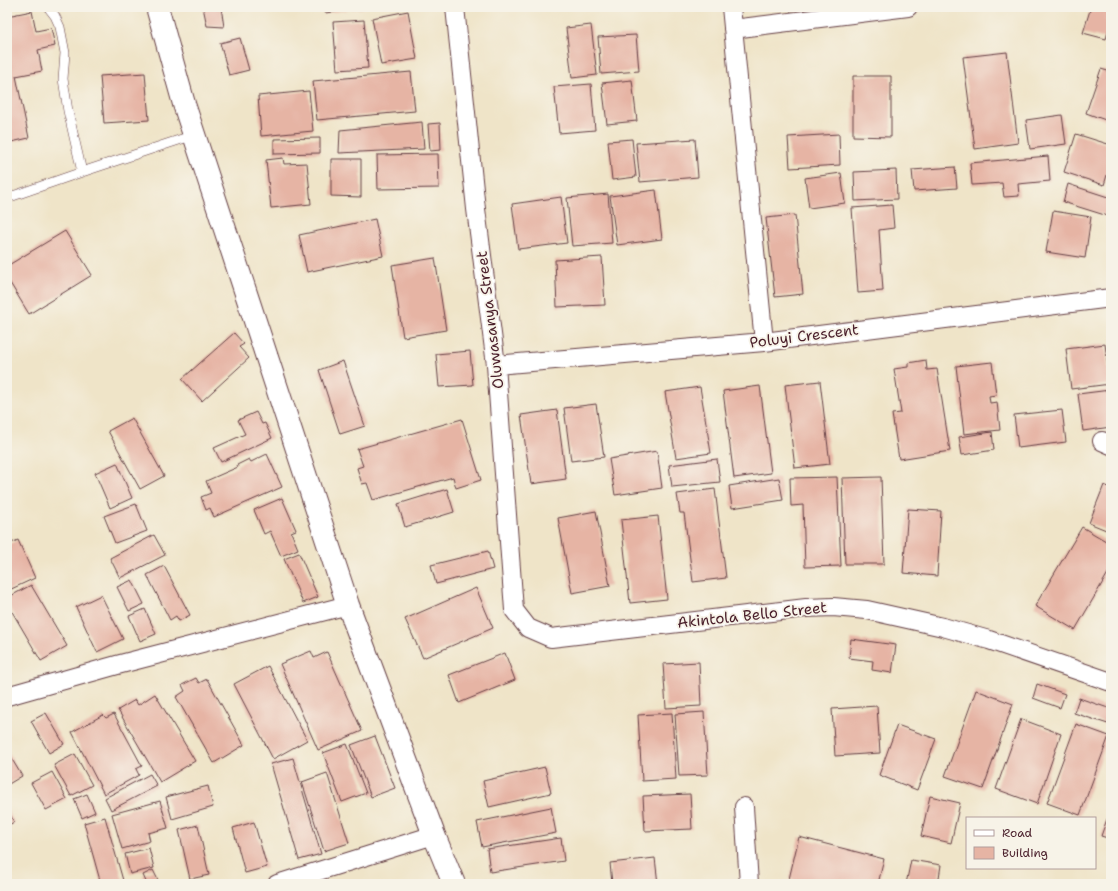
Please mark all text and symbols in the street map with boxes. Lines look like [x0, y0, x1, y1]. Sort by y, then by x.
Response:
street label: Oluwasanya Street [472, 250, 508, 390]
street label: Poluyi Crescent [748, 319, 860, 353]
street label: Akintola Bello Street [676, 597, 828, 633]
legend [966, 817, 1096, 869]
text: Road [1002, 825, 1033, 841]
text: Building [1002, 845, 1048, 861]

